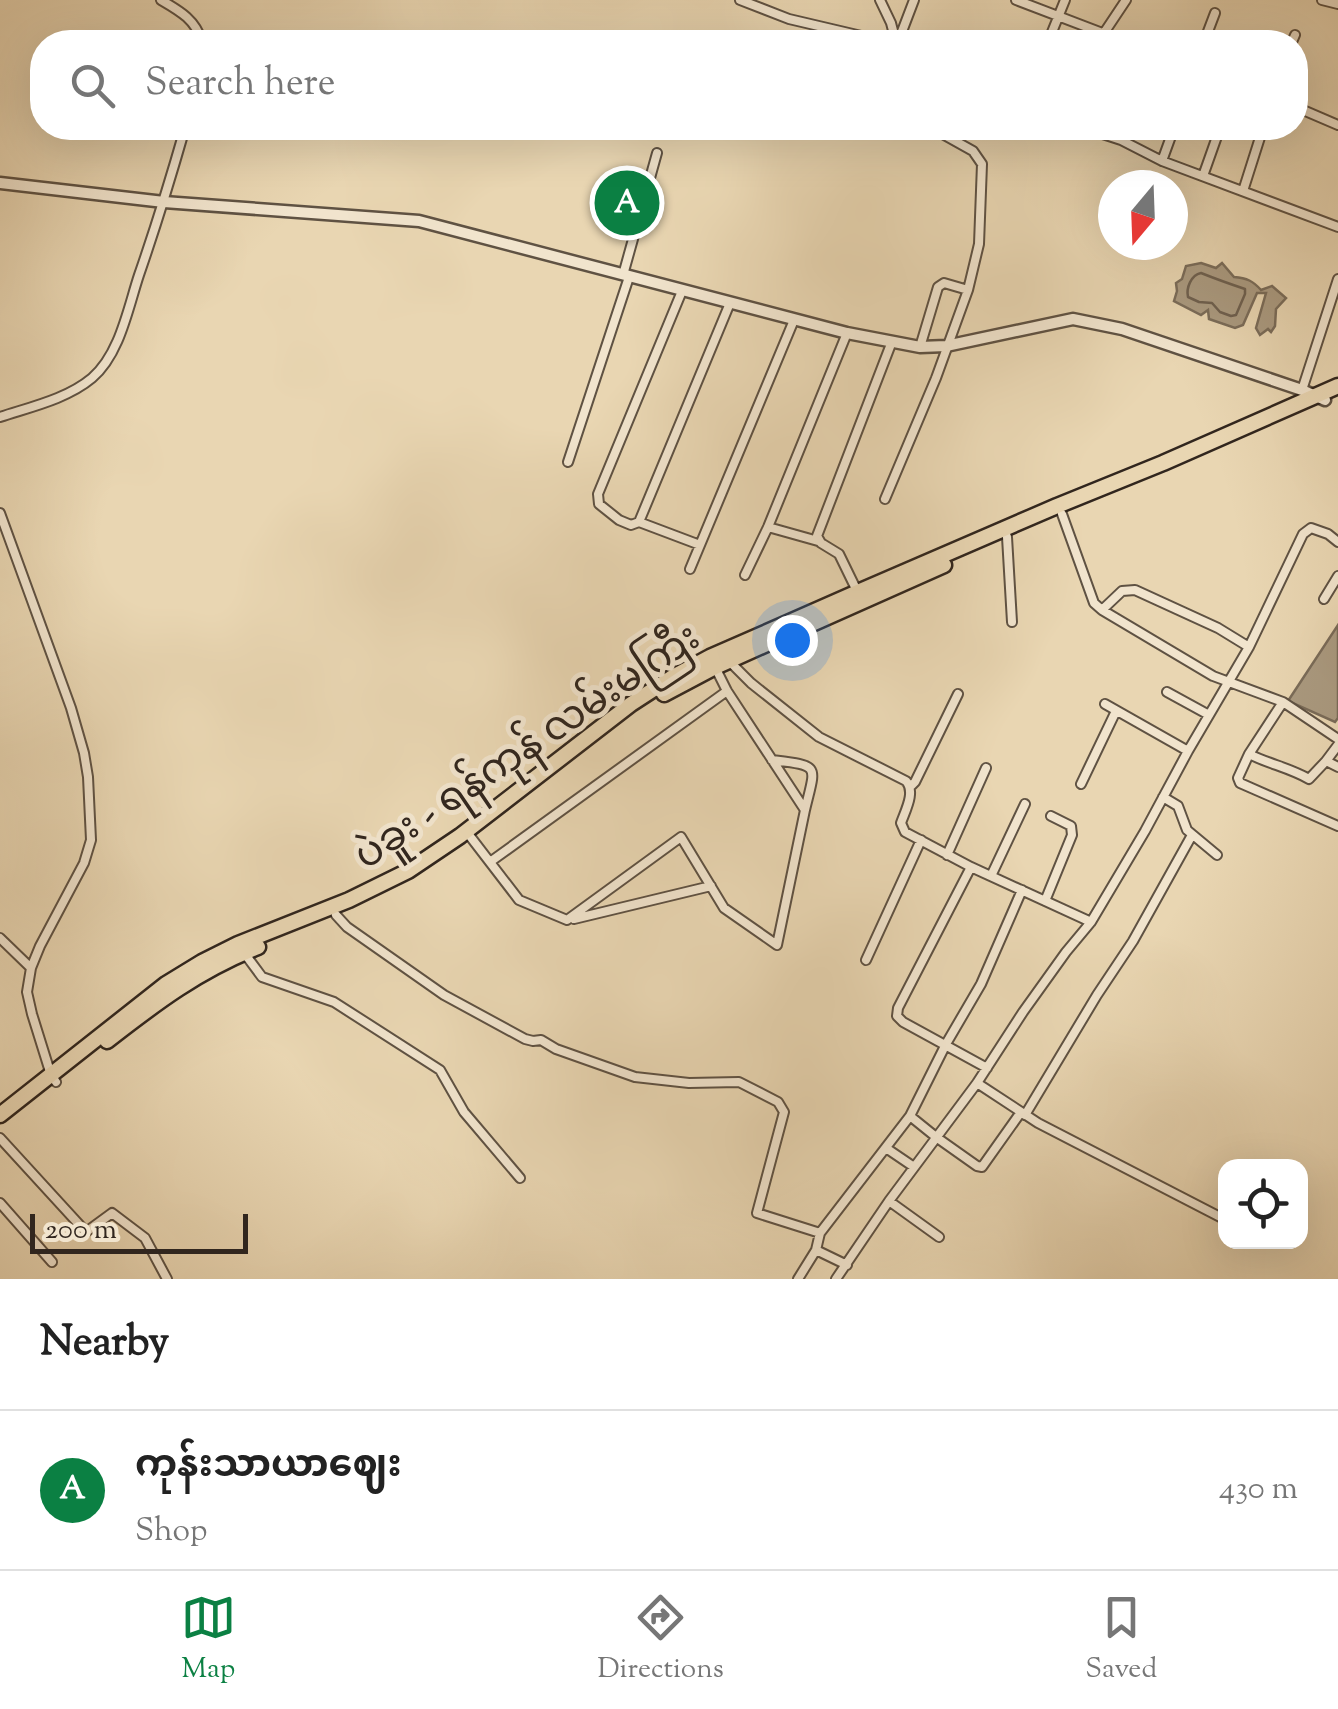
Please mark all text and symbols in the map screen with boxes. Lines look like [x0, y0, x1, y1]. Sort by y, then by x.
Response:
search box [30, 30, 1308, 140]
icon: search [65, 58, 120, 113]
text: Search here [145, 58, 336, 112]
pin: A [594, 166, 660, 240]
north arrow [1098, 170, 1188, 260]
street label: ပဲခူး - ရန်ကုန် လမ်းမကြီး [343, 609, 713, 886]
your location [767, 615, 818, 666]
map controls [1218, 1159, 1308, 1249]
button: locate [1218, 1159, 1308, 1249]
scale bar [30, 1209, 248, 1254]
text: 200 m [45, 1211, 117, 1251]
text: Nearby [40, 1314, 169, 1374]
text: ကုန်းသာယာဈေး [135, 1440, 402, 1494]
text: A [60, 1467, 85, 1513]
text: 430 m [1219, 1467, 1298, 1513]
text: Shop [135, 1509, 207, 1555]
tab: Map [181, 1590, 236, 1690]
tab: Directions [597, 1590, 724, 1690]
tab: Saved [1085, 1590, 1157, 1690]

